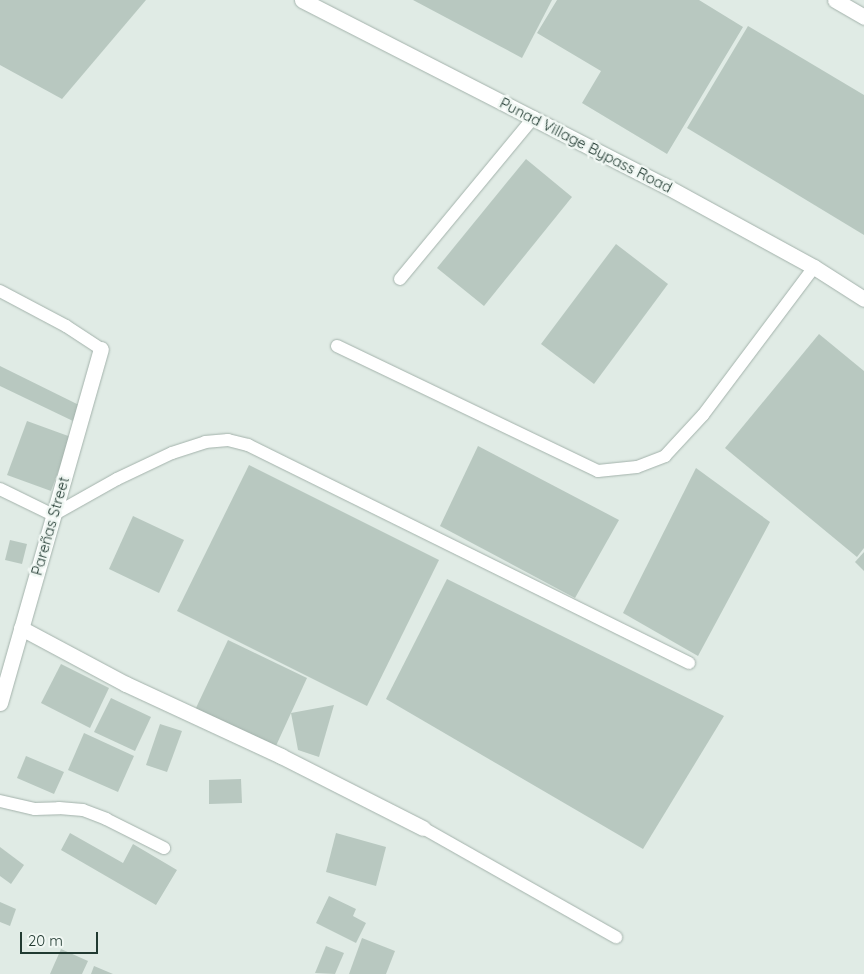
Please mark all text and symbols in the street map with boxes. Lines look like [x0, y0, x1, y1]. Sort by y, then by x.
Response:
street label: Punad Village Bypass Road [497, 94, 675, 196]
street label: Pareñas Street [27, 475, 73, 577]
scale bar [22, 922, 100, 954]
text: 20 m [28, 931, 63, 950]

